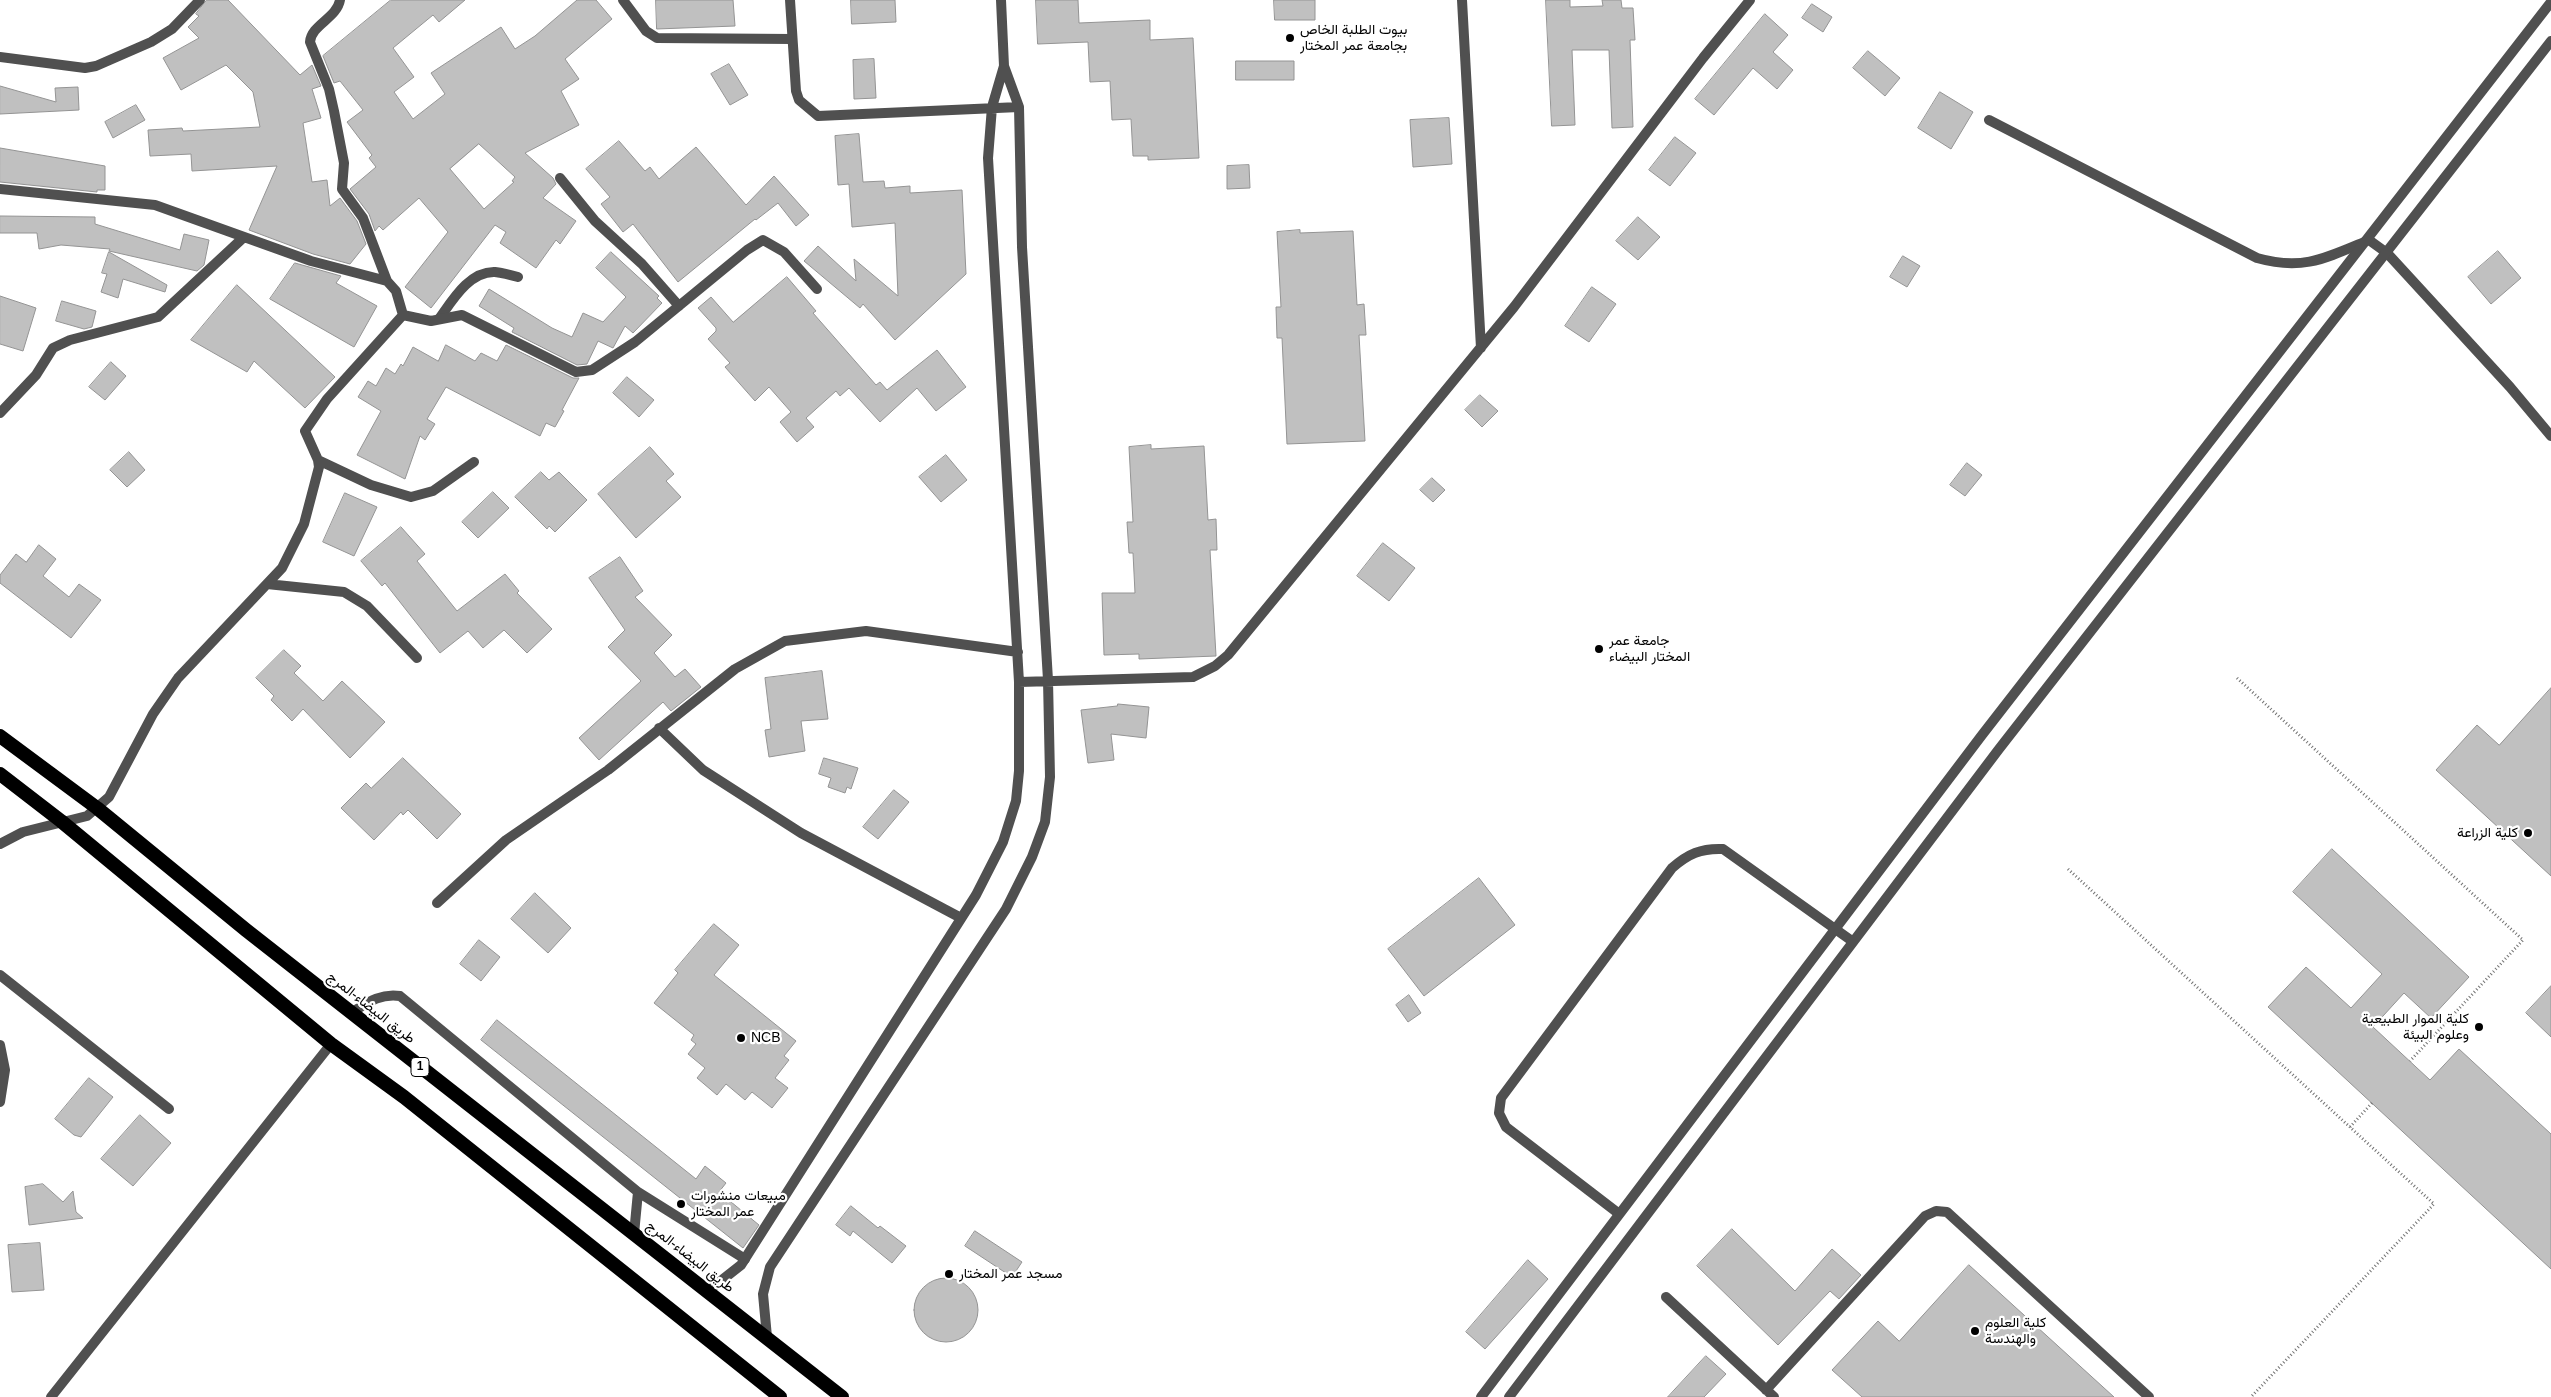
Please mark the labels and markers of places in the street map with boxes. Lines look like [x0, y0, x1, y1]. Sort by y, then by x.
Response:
place label: بيوت الطلبة الخاص بجامعة عمر المختار [1300, 22, 1407, 54]
marker: بيوت الطلبة الخاص بجامعة عمر المختار [1284, 32, 1296, 44]
place label: جامعة عمر المختار البيضاء [1609, 633, 1690, 666]
marker: جامعة عمر المختار البيضاء [1593, 643, 1605, 655]
place label: كلية الزراعة [2457, 825, 2518, 841]
marker: كلية الزراعة [2522, 827, 2534, 839]
place label: كلية الموار الطبيعية وعلوم البيئة [2362, 1011, 2469, 1044]
marker: كلية الموار الطبيعية وعلوم البيئة [2473, 1021, 2485, 1033]
place label: NCB [751, 1030, 781, 1046]
marker: NCB [735, 1032, 747, 1044]
place label: مبيعات منشورات عمر المختار [691, 1188, 786, 1220]
marker: مبيعات منشورات عمر المختار [675, 1198, 687, 1210]
place label: مسجد عمر المختار [959, 1266, 1062, 1282]
marker: مسجد عمر المختار [943, 1268, 955, 1280]
place label: كلية العلوم والهندسة [1985, 1315, 2046, 1348]
marker: كلية العلوم والهندسة [1969, 1325, 1981, 1337]

